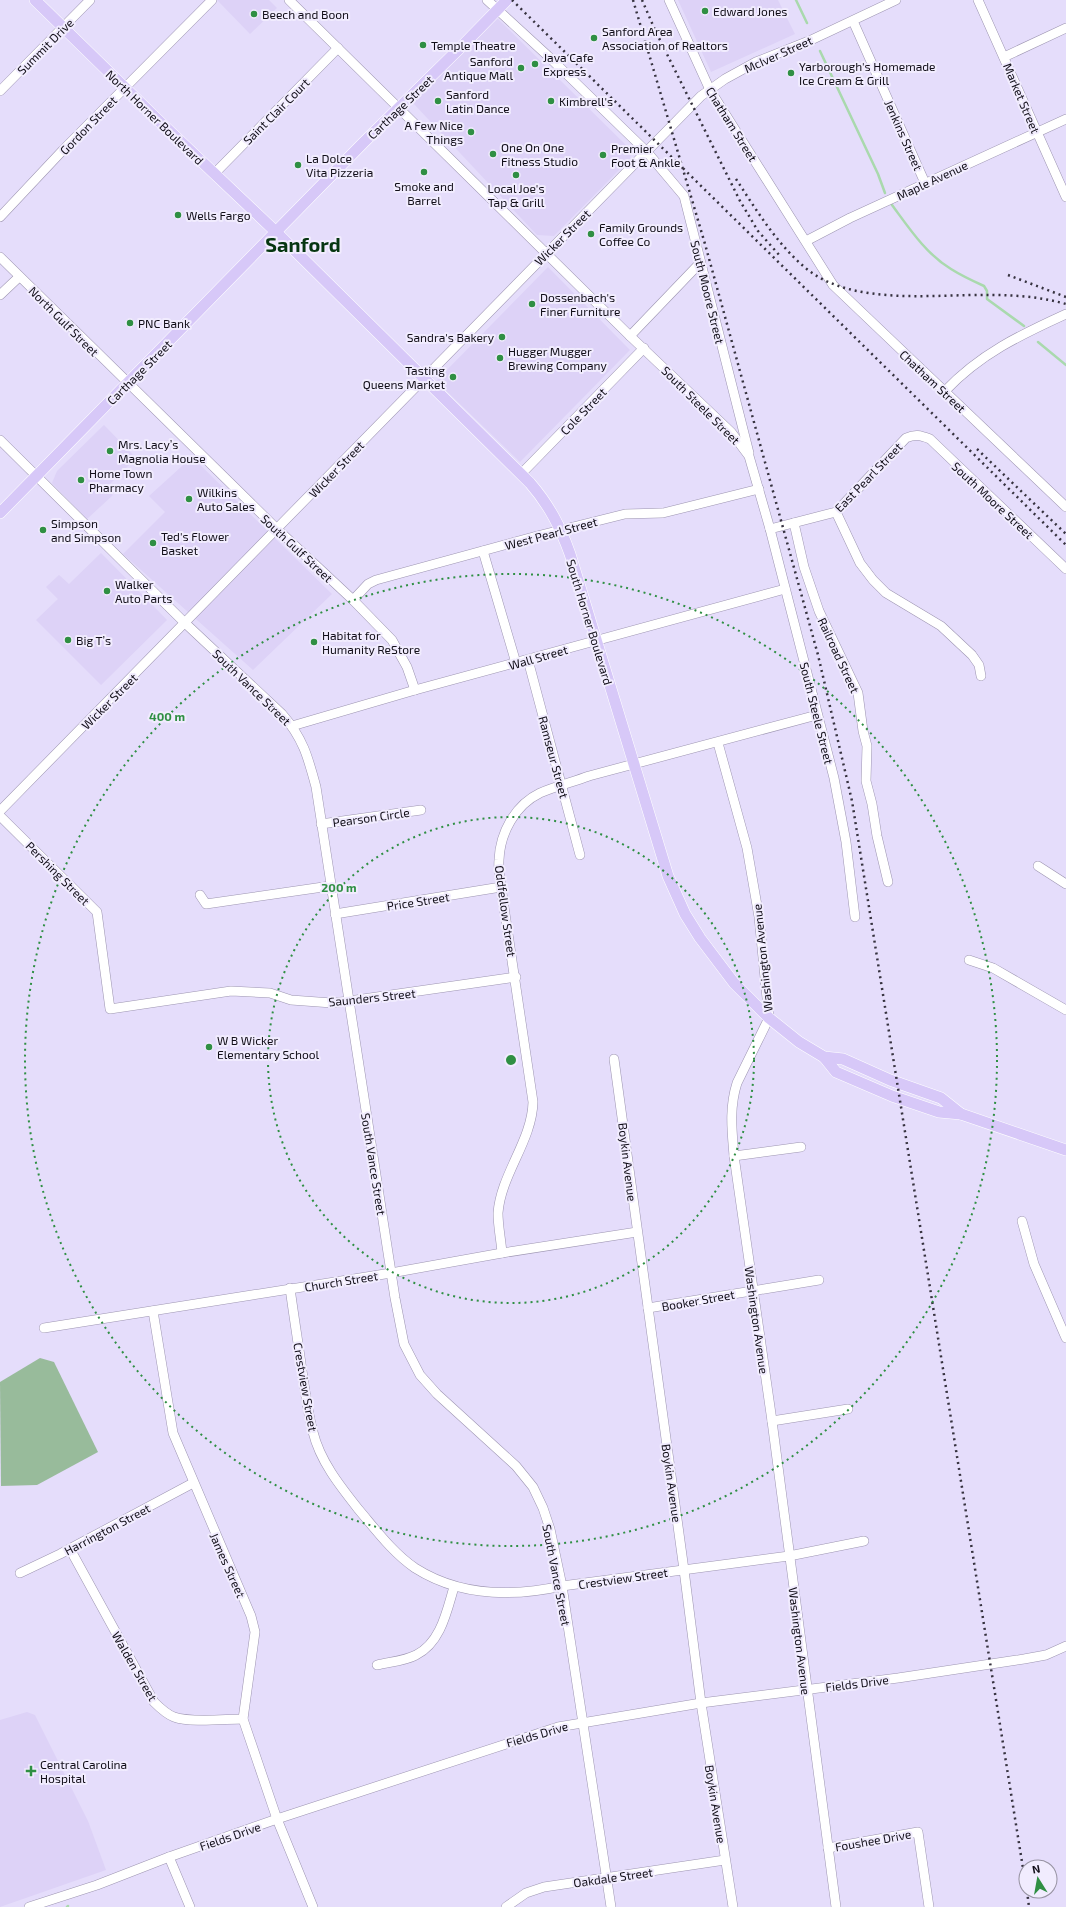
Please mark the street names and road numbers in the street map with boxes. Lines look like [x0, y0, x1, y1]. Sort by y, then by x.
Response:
street label: Summit Drive [14, 15, 76, 77]
street label: McIver Street [742, 33, 815, 75]
street label: Market Street [1001, 61, 1043, 136]
street label: North Horner Boulevard [103, 67, 207, 167]
street label: Carthage Street [364, 72, 436, 142]
street label: Saint Clair Court [240, 75, 312, 147]
street label: Chatham Street [704, 84, 761, 164]
street label: Gordon Street [57, 93, 120, 157]
street label: Jenkins Street [882, 98, 926, 173]
street label: Maple Avenue [894, 157, 970, 203]
street label: Wicker Street [531, 206, 593, 268]
street label: South Moore Street [688, 239, 728, 345]
street label: North Gulf Street [26, 283, 102, 359]
street label: Carthage Street [104, 337, 174, 407]
street label: Chatham Street [897, 347, 969, 415]
street label: South Steele Street [659, 363, 743, 447]
street label: Cole Street [557, 384, 609, 437]
street label: Wicker Street [306, 438, 367, 500]
street label: East Pearl Street [831, 439, 905, 515]
street label: South Moore Street [950, 459, 1037, 542]
street label: South Gulf Street [258, 511, 336, 585]
street label: West Pearl Street [503, 514, 599, 552]
street label: South Horner Boulevard [564, 558, 616, 686]
street label: Railroad Street [815, 615, 863, 695]
street label: Wall Street [507, 642, 569, 672]
street label: South Vance Street [210, 646, 294, 728]
street label: South Steele Street [798, 660, 837, 766]
street label: Wicker Street [78, 670, 140, 732]
street label: Ramseur Street [536, 714, 572, 800]
street label: Pearson Circle [332, 805, 410, 829]
street label: Pershing Street [23, 838, 93, 908]
street label: Oddfellow Street [493, 864, 519, 958]
street label: Price Street [386, 889, 451, 913]
street label: Washington Avenue [749, 903, 775, 1013]
street label: Saunders Street [328, 985, 417, 1009]
street label: South Vance Street [359, 1112, 389, 1216]
street label: Boykin Avenue [616, 1122, 640, 1202]
street label: Washington Avenue [743, 1265, 771, 1375]
street label: Church Street [303, 1268, 379, 1294]
street label: Booker Street [660, 1287, 736, 1313]
street label: Crestview Street [291, 1341, 321, 1433]
street label: Boykin Avenue [660, 1443, 684, 1523]
street label: Harrington Street [62, 1500, 153, 1558]
street label: South Vance Street [540, 1523, 574, 1627]
street label: James Street [207, 1530, 249, 1600]
street label: Crestview Street [577, 1565, 669, 1591]
street label: Washington Avenue [786, 1586, 814, 1696]
street label: Walden Street [110, 1629, 161, 1704]
street label: Fields Drive [825, 1672, 889, 1694]
street label: Fields Drive [505, 1719, 569, 1749]
street label: Boykin Avenue [703, 1764, 729, 1844]
street label: Fields Drive [198, 1819, 262, 1853]
street label: Foushee Drive [834, 1826, 912, 1854]
street label: Oakdale Street [572, 1864, 654, 1890]

